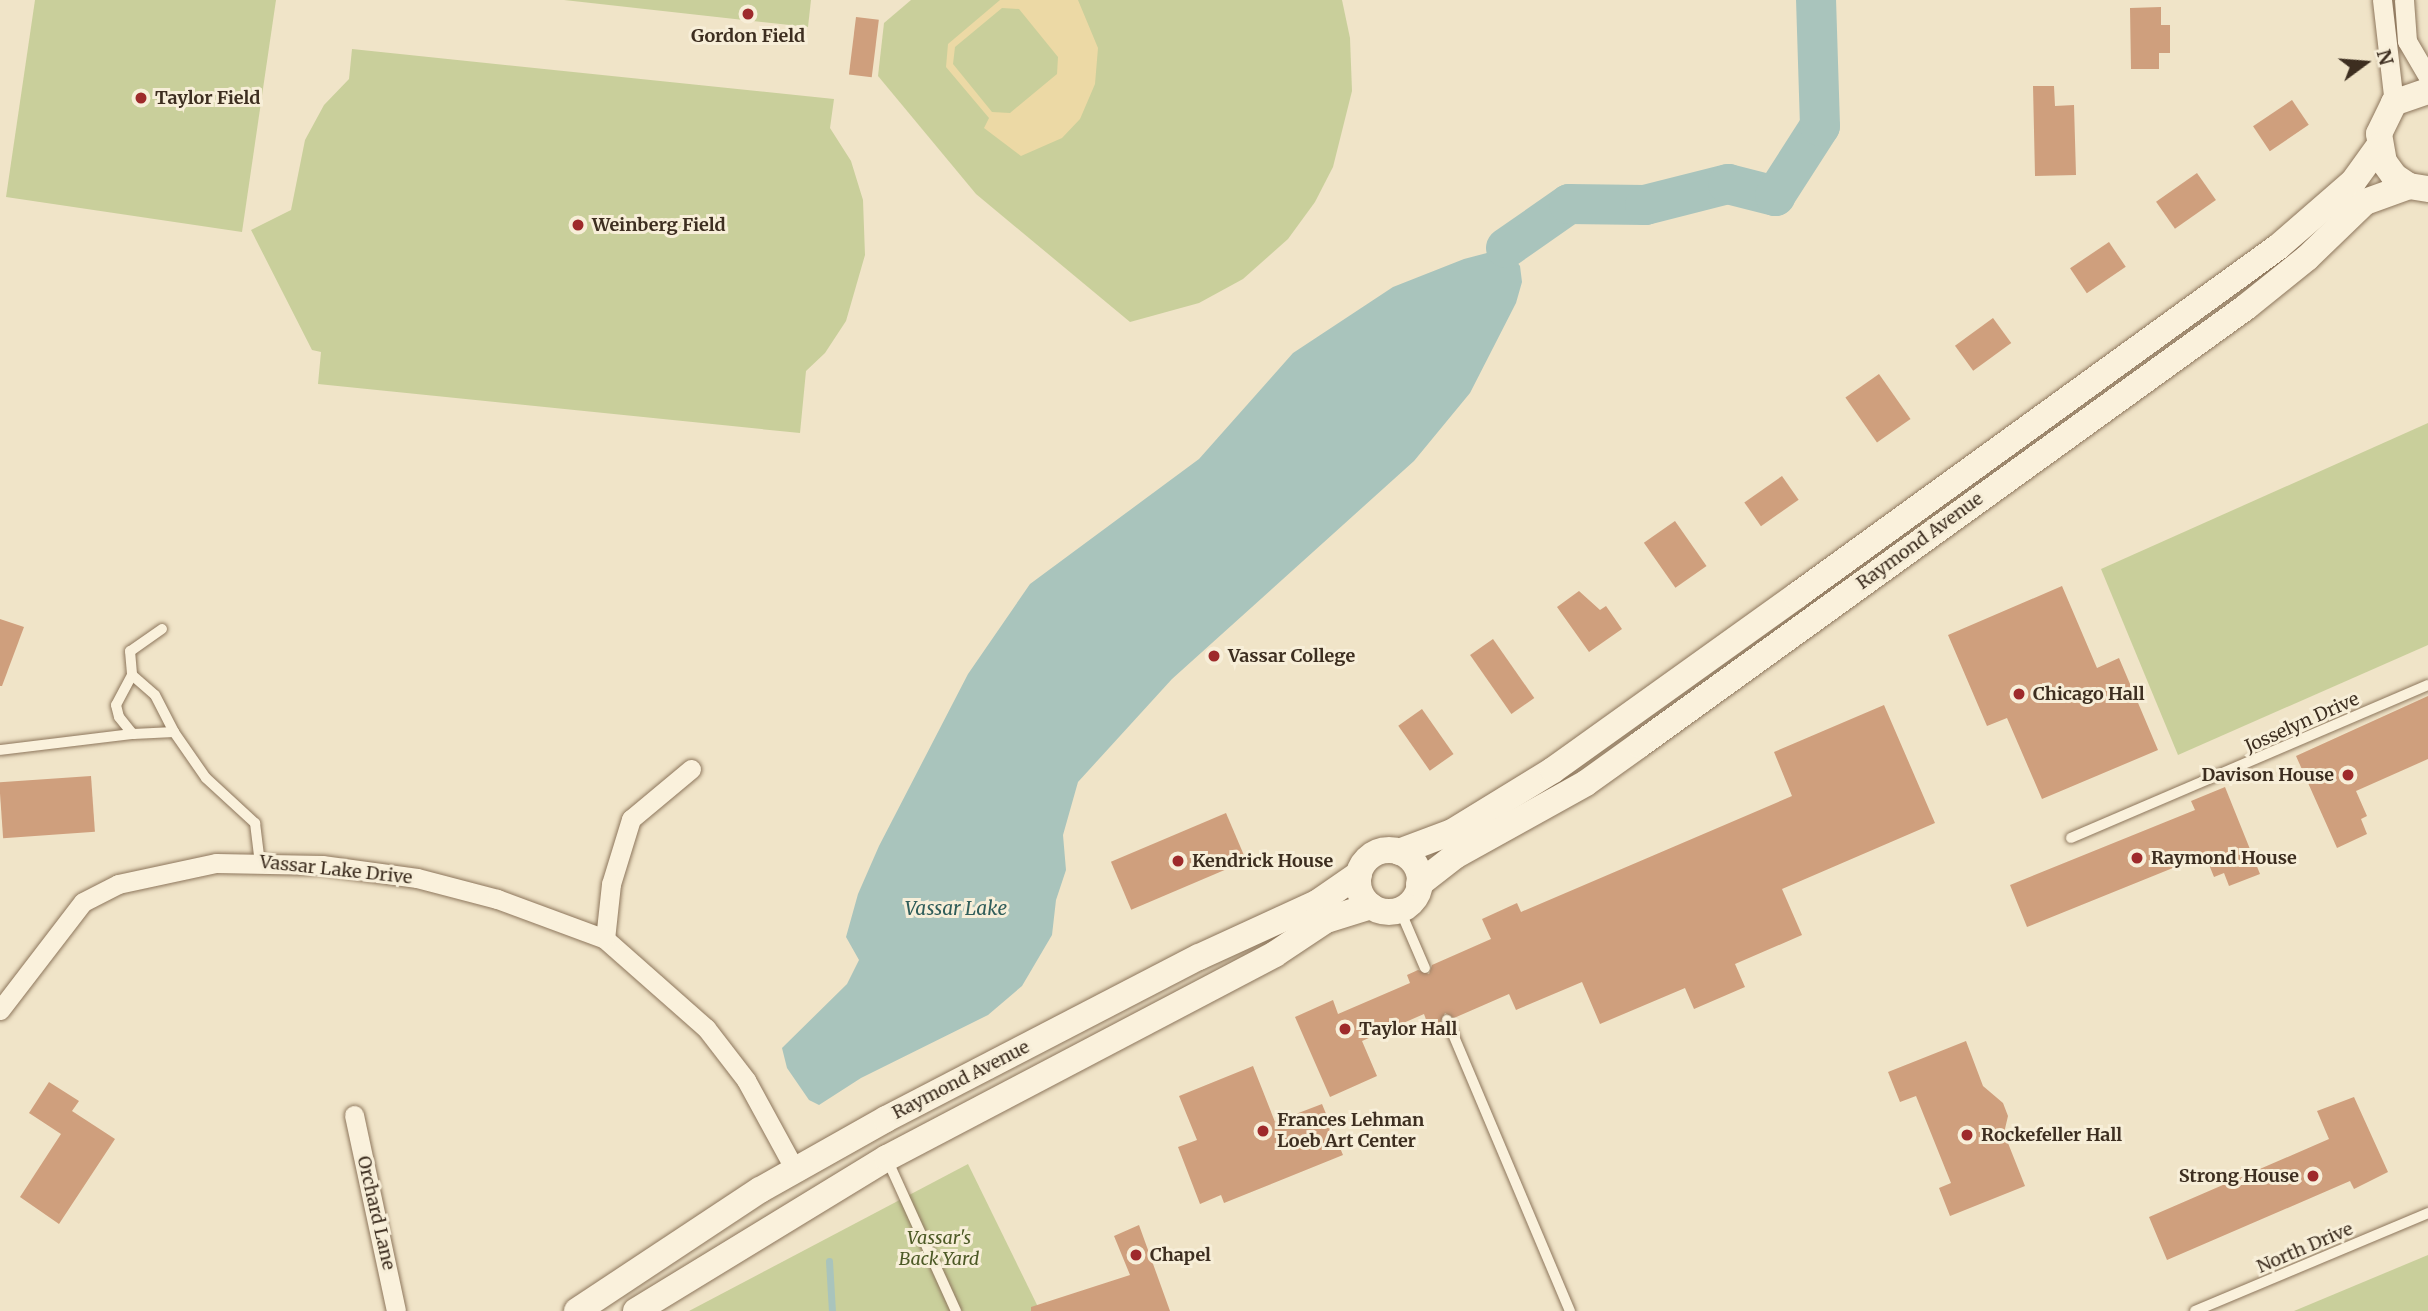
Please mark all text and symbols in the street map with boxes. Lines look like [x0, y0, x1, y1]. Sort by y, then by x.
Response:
marker: Gordon Field [740, 6, 756, 22]
place label: Gordon Field [691, 25, 805, 47]
north arrow [2330, 28, 2400, 98]
text: N [2372, 47, 2399, 68]
place label: Taylor Field [155, 87, 260, 109]
marker: Taylor Field [133, 90, 149, 106]
place label: Weinberg Field [592, 214, 726, 236]
marker: Weinberg Field [570, 217, 586, 233]
street label: Raymond Avenue [1853, 488, 1987, 594]
place label: Vassar College [1228, 645, 1355, 667]
marker: Vassar College [1206, 648, 1222, 664]
place label: Chicago Hall [2033, 683, 2145, 705]
marker: Chicago Hall [2011, 686, 2027, 702]
street label: Josselyn Drive [2242, 688, 2362, 758]
place label: Davison House [2202, 764, 2334, 786]
marker: Davison House [2340, 767, 2356, 783]
place label: Raymond House [2151, 847, 2297, 869]
place label: Kendrick House [1192, 850, 1333, 872]
marker: Raymond House [2129, 850, 2145, 866]
street label: Vassar Lake Drive [259, 851, 413, 889]
marker: Kendrick House [1170, 853, 1186, 869]
water label: Vassar Lake [905, 898, 1007, 920]
place label: Taylor Hall [1359, 1018, 1457, 1040]
marker: Taylor Hall [1337, 1021, 1353, 1037]
street label: Raymond Avenue [889, 1036, 1033, 1124]
place label: Frances Lehman Loeb Art Center [1277, 1110, 1424, 1152]
marker: Frances Lehman Loeb Art Center [1255, 1123, 1271, 1139]
place label: Rockefeller Hall [1981, 1124, 2122, 1146]
marker: Rockefeller Hall [1959, 1127, 1975, 1143]
street label: Orchard Lane [352, 1154, 400, 1272]
place label: Strong House [2179, 1165, 2299, 1187]
marker: Strong House [2305, 1168, 2321, 1184]
street label: North Drive [2254, 1218, 2356, 1278]
park label: Vassar's Back Yard [899, 1228, 979, 1270]
place label: Chapel [1150, 1244, 1211, 1266]
marker: Chapel [1128, 1247, 1144, 1263]

